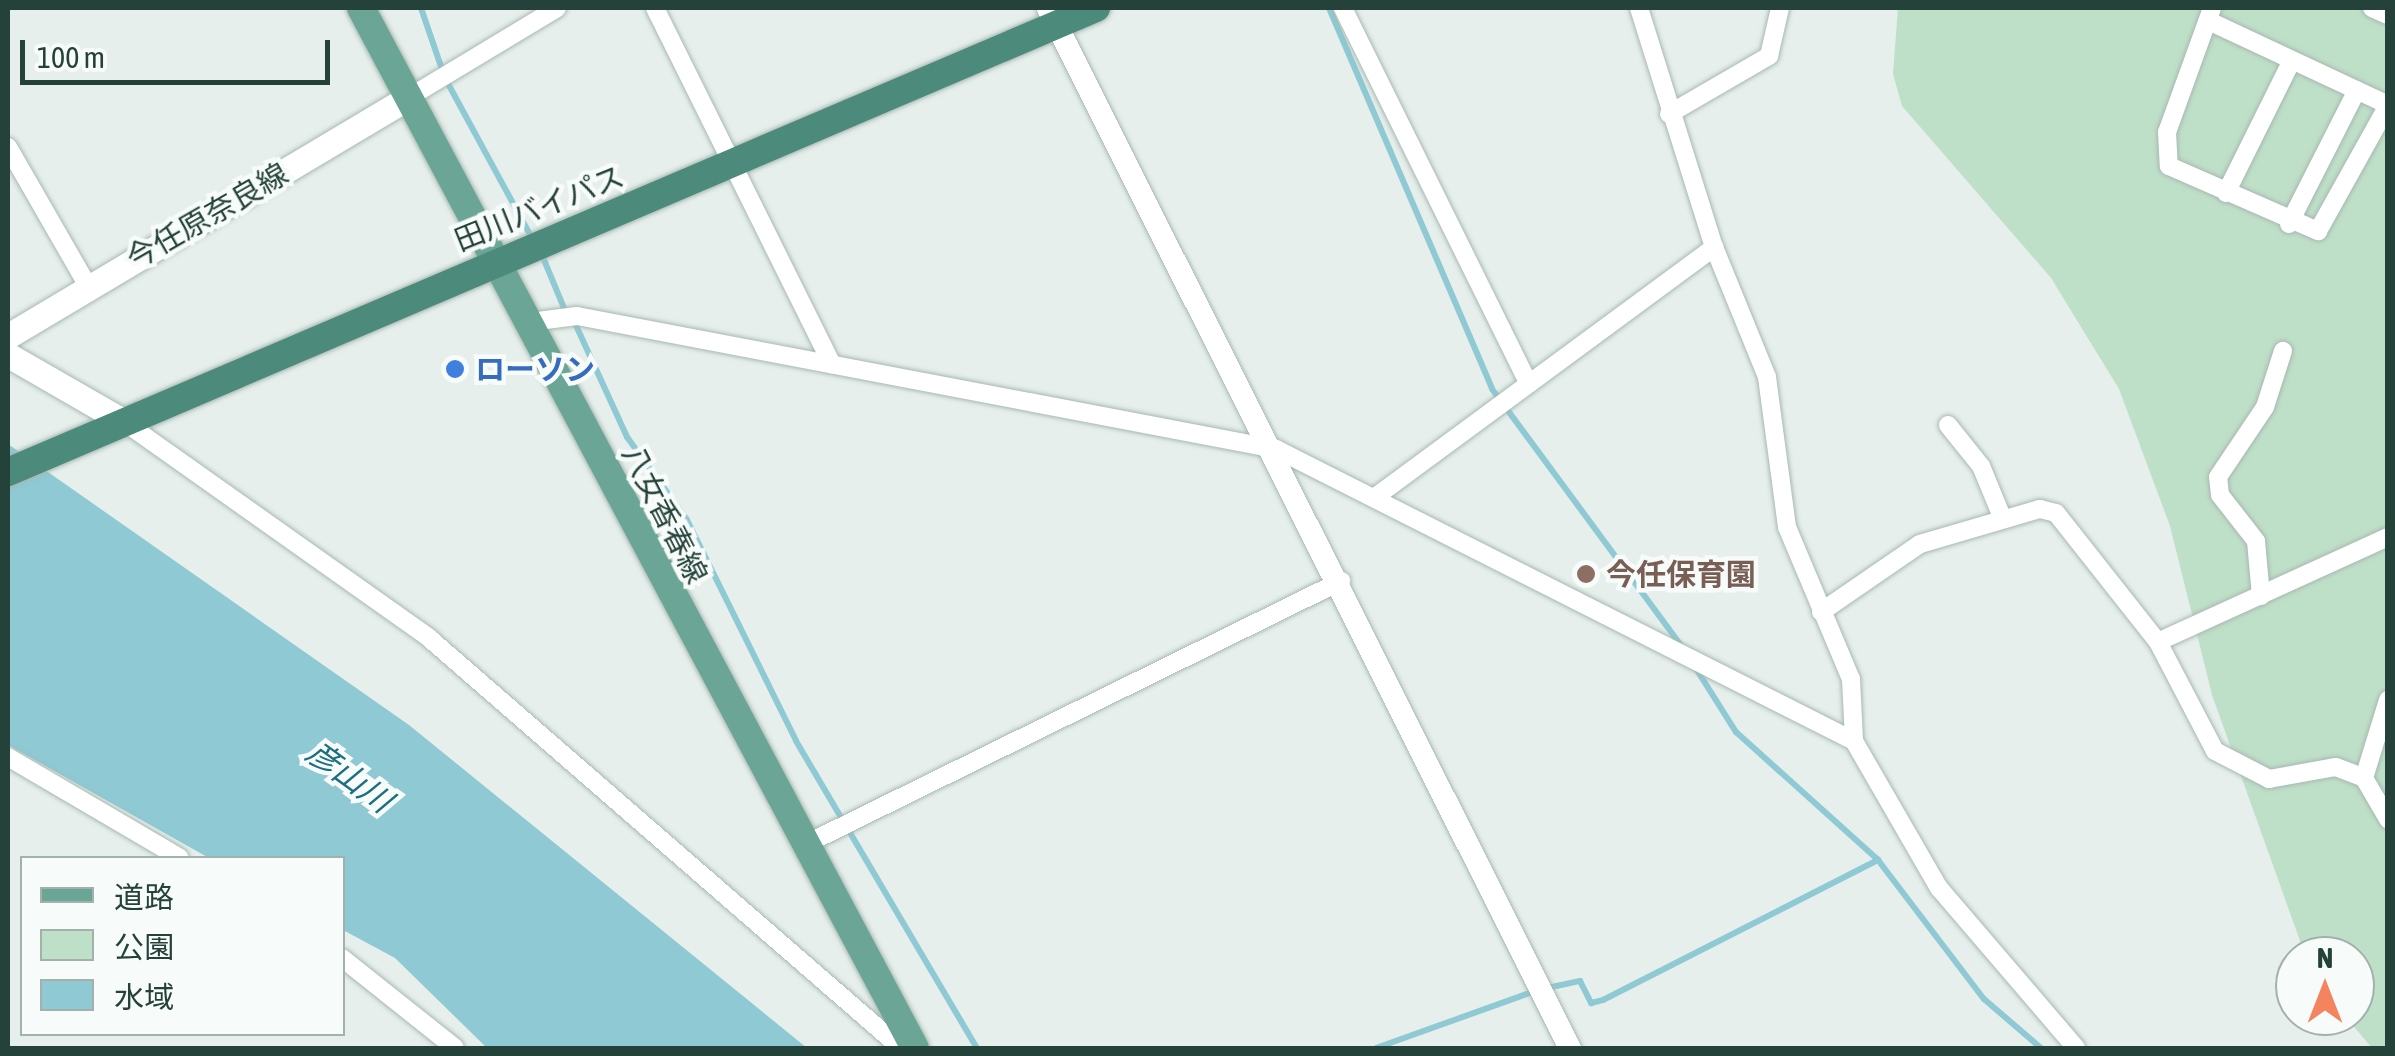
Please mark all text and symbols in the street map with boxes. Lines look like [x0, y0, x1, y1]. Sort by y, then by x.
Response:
scale bar [25, 20, 335, 82]
text: 100 m [37, 40, 105, 74]
street label: 今任原奈良線 [120, 155, 294, 277]
street label: 田川バイパス [449, 158, 629, 258]
place label: ローソン [475, 351, 595, 387]
marker: ローソン [444, 358, 466, 380]
street label: 八女香春線 [615, 439, 715, 589]
place label: 今任保育園 [1606, 556, 1756, 592]
marker: 今任保育園 [1575, 563, 1597, 585]
water label: 彦山川 [299, 733, 399, 821]
legend [20, 856, 345, 1036]
text: 道路 [114, 880, 174, 914]
text: 公園 [114, 930, 174, 964]
north arrow [2275, 936, 2375, 1036]
text: N [2317, 942, 2333, 974]
text: 水域 [114, 980, 174, 1014]

